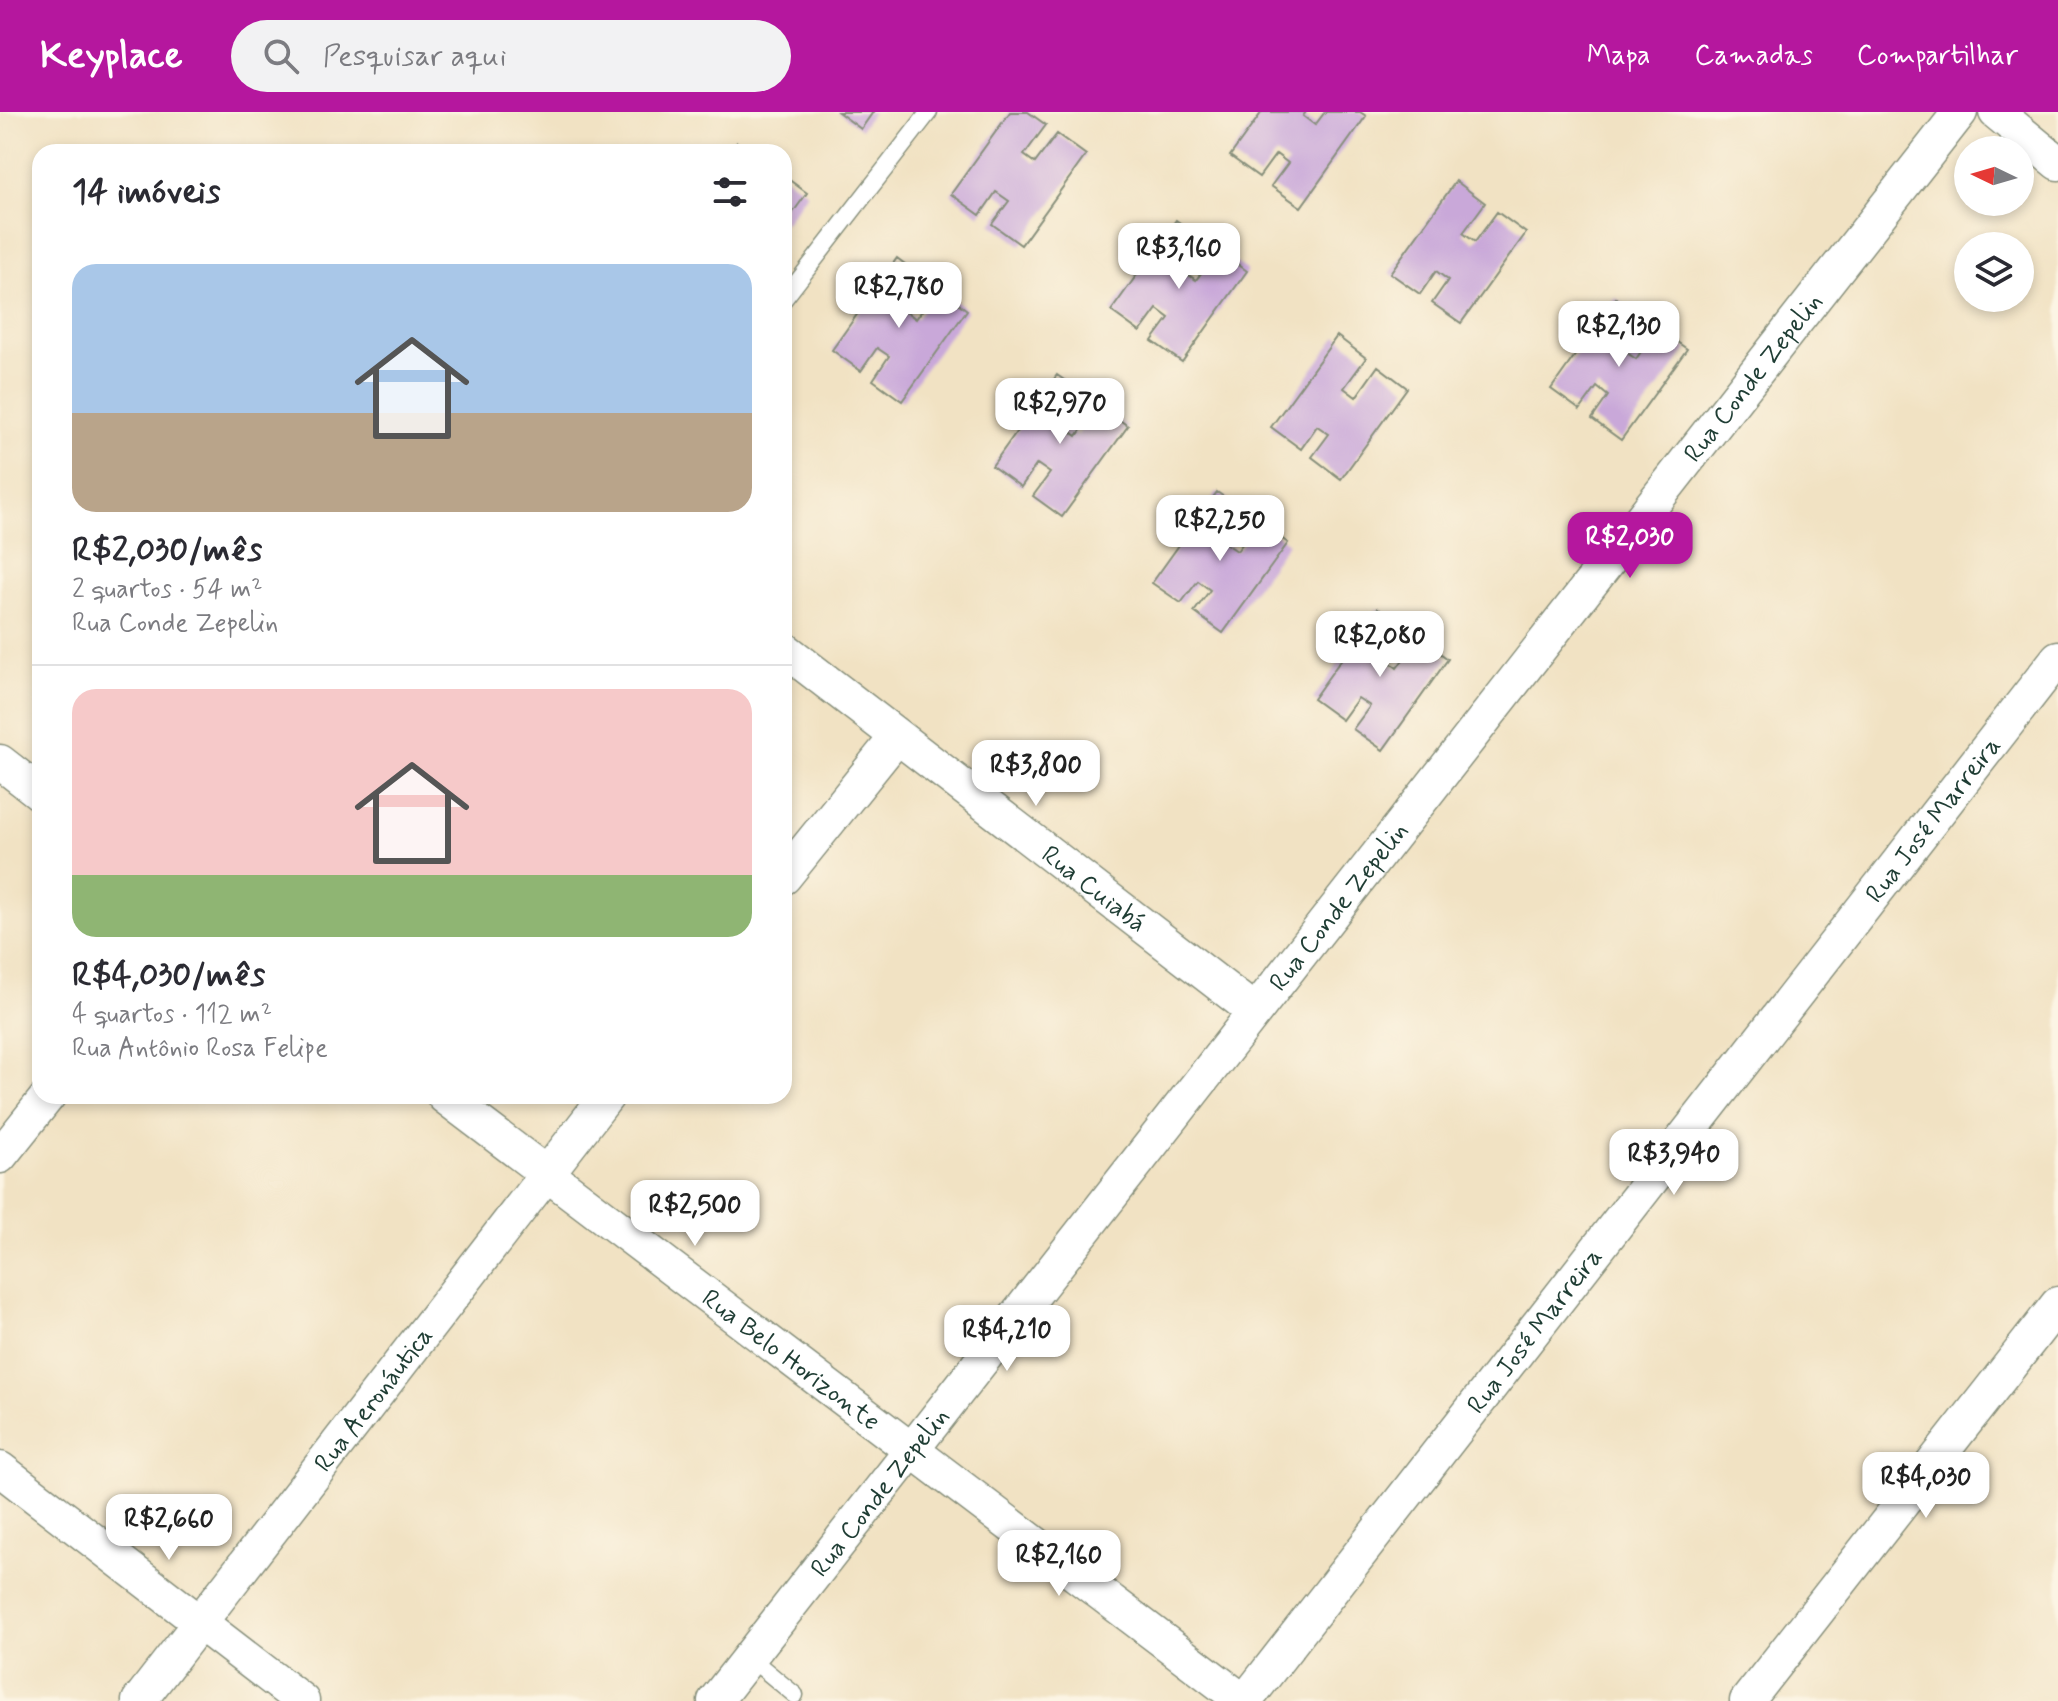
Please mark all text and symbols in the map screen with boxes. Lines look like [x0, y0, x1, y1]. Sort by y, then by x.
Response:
search box [231, 20, 791, 92]
text: Keyplace [40, 32, 183, 81]
icon: search [259, 34, 303, 78]
text: Pesquisar aqui [323, 37, 506, 76]
text: Mapa [1587, 38, 1650, 75]
text: Camadas [1694, 38, 1813, 75]
text: Compartilhar [1857, 38, 2018, 75]
north arrow [1954, 136, 2034, 216]
map controls [1954, 136, 2034, 312]
text: 14 imóveis [72, 170, 220, 215]
icon: filters [708, 170, 752, 214]
pin: R$3,160 [1105, 223, 1253, 291]
text: R$3,160 [1136, 232, 1222, 266]
button: layers [1954, 232, 2034, 312]
pin: R$2,780 [825, 262, 973, 330]
text: R$2,780 [854, 271, 944, 305]
street label: Rua Conde Zepelin [1677, 286, 1831, 470]
pin: R$2,130 [1545, 301, 1693, 369]
text: R$2,130 [1576, 310, 1662, 344]
icon: home [340, 316, 484, 460]
pin: R$2,970 [986, 378, 1134, 446]
text: R$2,970 [1013, 387, 1107, 421]
pin: R$2,250 [1146, 495, 1294, 563]
text: R$2,250 [1174, 504, 1266, 538]
pin: R$2,030 [1556, 512, 1704, 580]
text: R$2,030 [1586, 521, 1674, 555]
text: R$2,030/mês [72, 528, 262, 573]
text: 2 quartos · 54 m² [72, 573, 263, 607]
text: Rua Conde Zepelin [72, 607, 278, 641]
pin: R$2,080 [1306, 611, 1454, 679]
text: R$2,080 [1334, 620, 1426, 654]
street label: Rua José Marreira [1859, 730, 2009, 910]
pin: R$3,800 [962, 740, 1110, 808]
icon: home [340, 741, 484, 885]
text: R$3,800 [990, 749, 1082, 783]
street label: Rua Conde Zepelin [1262, 815, 1417, 999]
street label: Rua Cuiabá [1034, 838, 1153, 941]
text: R$4,030/mês [72, 953, 265, 998]
text: 4 quartos · 112 m² [72, 998, 272, 1032]
text: Rua Antônio Rosa Felipe [72, 1032, 328, 1066]
pin: R$3,940 [1600, 1129, 1748, 1197]
text: R$3,940 [1627, 1138, 1721, 1172]
pin: R$2,500 [621, 1180, 769, 1248]
text: R$2,500 [649, 1189, 741, 1223]
street label: Rua José Marreira [1460, 1242, 1611, 1422]
street label: Rua Belo Horizonte [694, 1282, 887, 1439]
pin: R$4,210 [933, 1305, 1081, 1373]
text: R$4,210 [962, 1314, 1052, 1348]
street label: Rua Aeronáutica [307, 1320, 441, 1480]
street label: Rua Conde Zepelin [804, 1401, 958, 1585]
pin: R$4,030 [1852, 1452, 2000, 1520]
text: R$4,030 [1880, 1461, 1972, 1495]
pin: R$2,660 [95, 1494, 243, 1562]
text: R$2,660 [124, 1503, 214, 1537]
pin: R$2,160 [985, 1530, 1133, 1598]
text: R$2,160 [1016, 1539, 1102, 1573]

